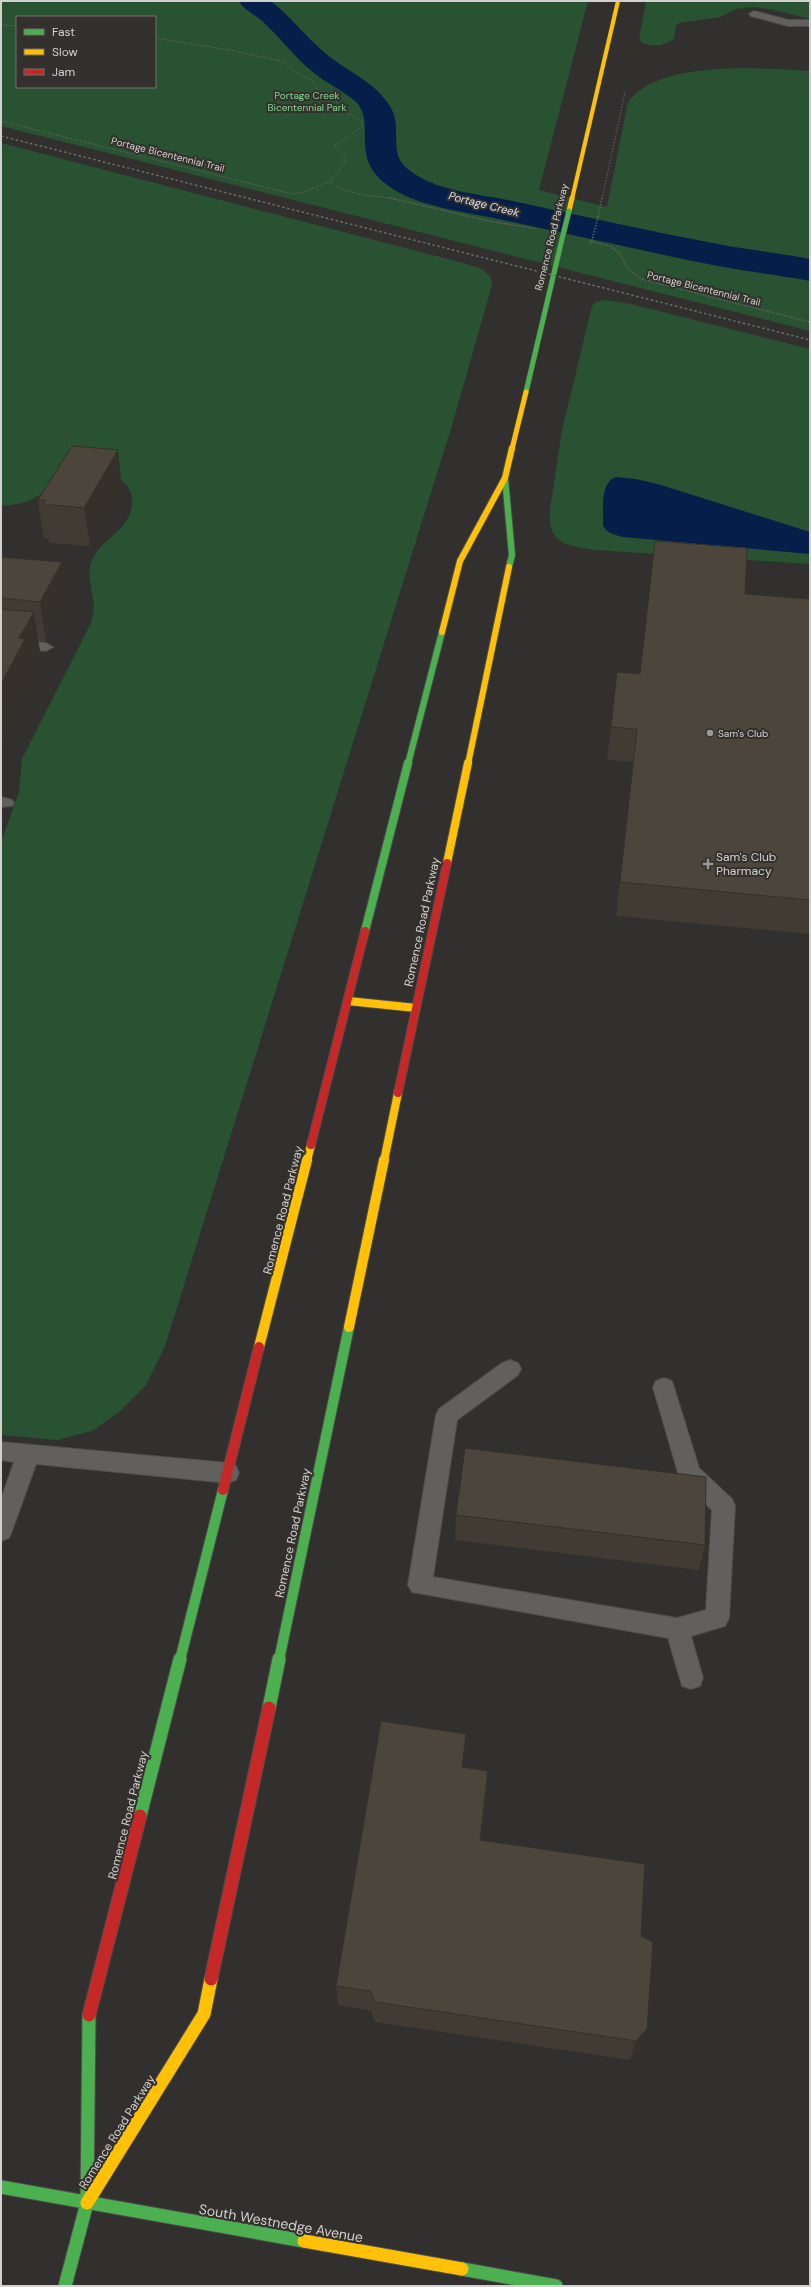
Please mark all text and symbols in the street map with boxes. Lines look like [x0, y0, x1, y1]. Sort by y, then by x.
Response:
legend [16, 16, 156, 88]
text: Fast [52, 24, 75, 40]
text: Slow [52, 44, 78, 60]
text: Jam [52, 64, 75, 80]
park label: Portage Creek Bicentennial Park [268, 89, 347, 114]
street label: Portage Bicentennial Trail [110, 134, 226, 175]
street label: Romence Road Parkway [532, 182, 571, 292]
water label: Portage Creek [447, 188, 521, 220]
street label: Portage Bicentennial Trail [646, 268, 762, 309]
place label: Sam's Club [718, 727, 768, 740]
marker: Sam's Club [705, 728, 715, 738]
place label: Sam's Club Pharmacy [716, 849, 776, 879]
street label: Romence Road Parkway [400, 855, 444, 988]
marker: Sam's Club Pharmacy [703, 859, 713, 869]
street label: Romence Road Parkway [259, 1144, 307, 1276]
street label: Romence Road Parkway [271, 1466, 315, 1599]
street label: Romence Road Parkway [104, 1749, 152, 1881]
street label: Romence Road Parkway [75, 2072, 159, 2192]
street label: South Westnedge Avenue [198, 2200, 364, 2246]

